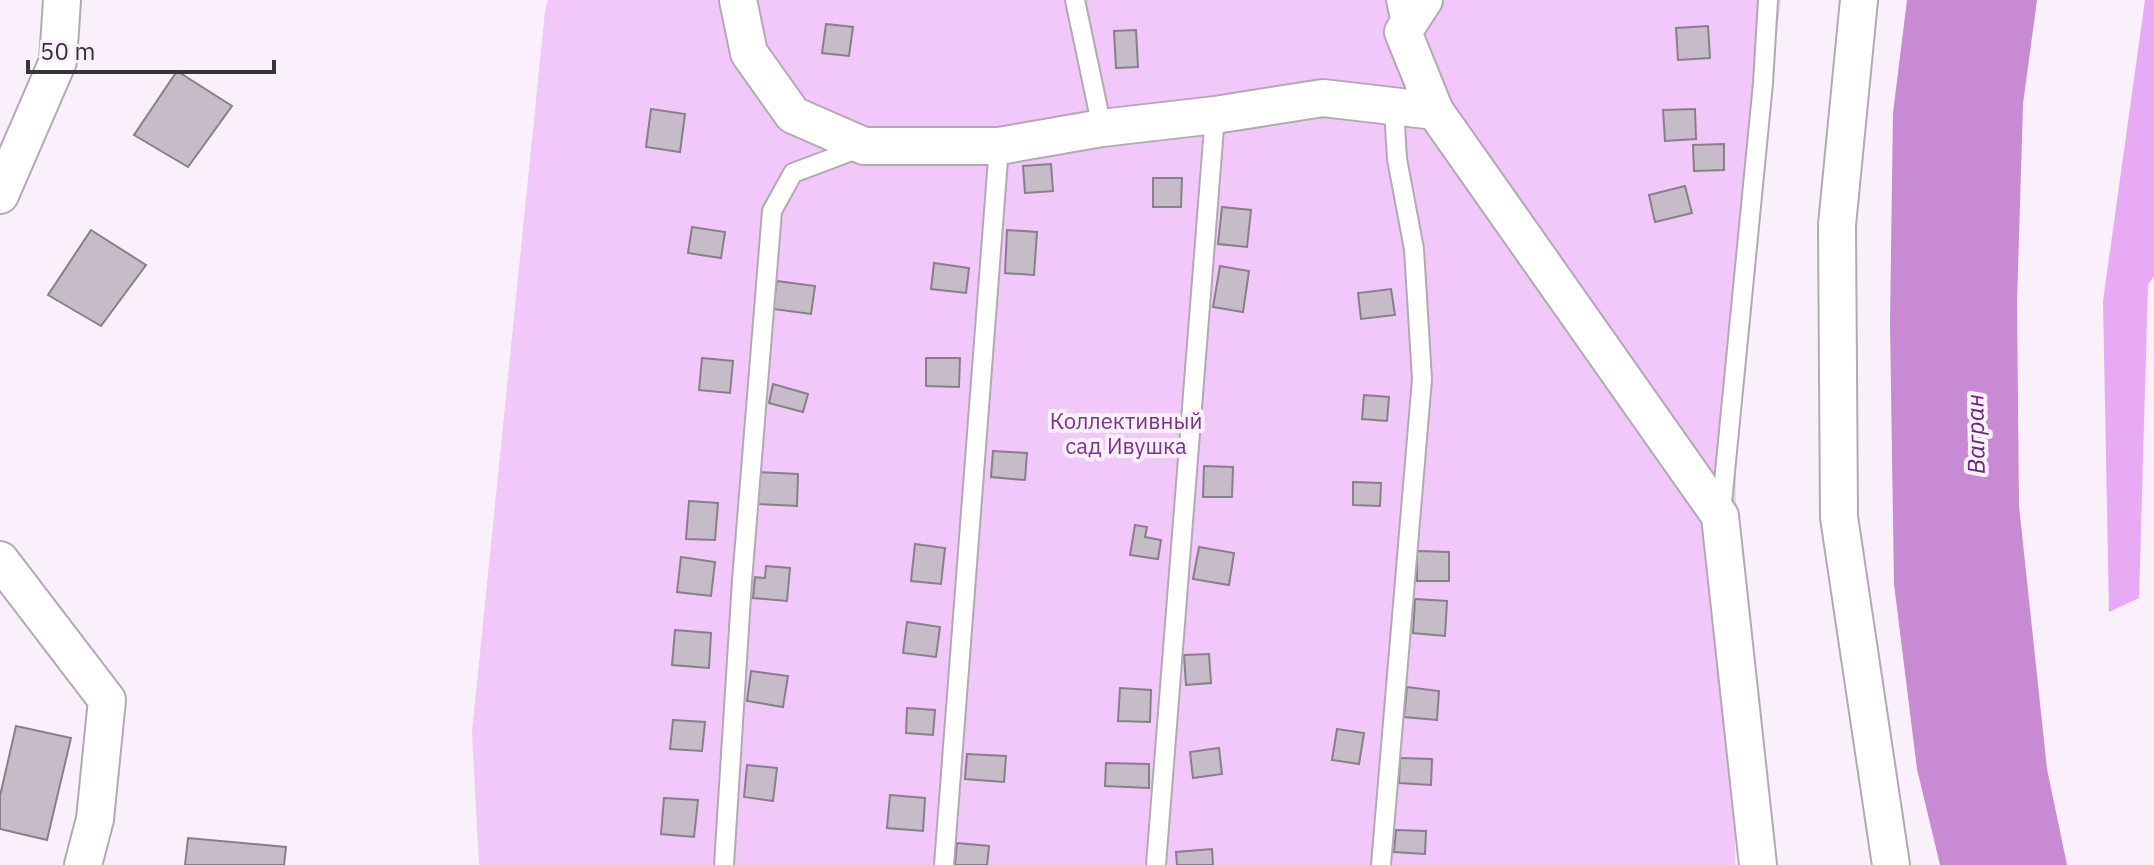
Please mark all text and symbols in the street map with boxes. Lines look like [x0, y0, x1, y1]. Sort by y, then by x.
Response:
scale bar [28, 24, 274, 74]
text: 50 m [40, 35, 95, 67]
water label: Вагран [1958, 394, 1992, 474]
park label: Коллективный сад Ивушка [1050, 406, 1202, 460]

